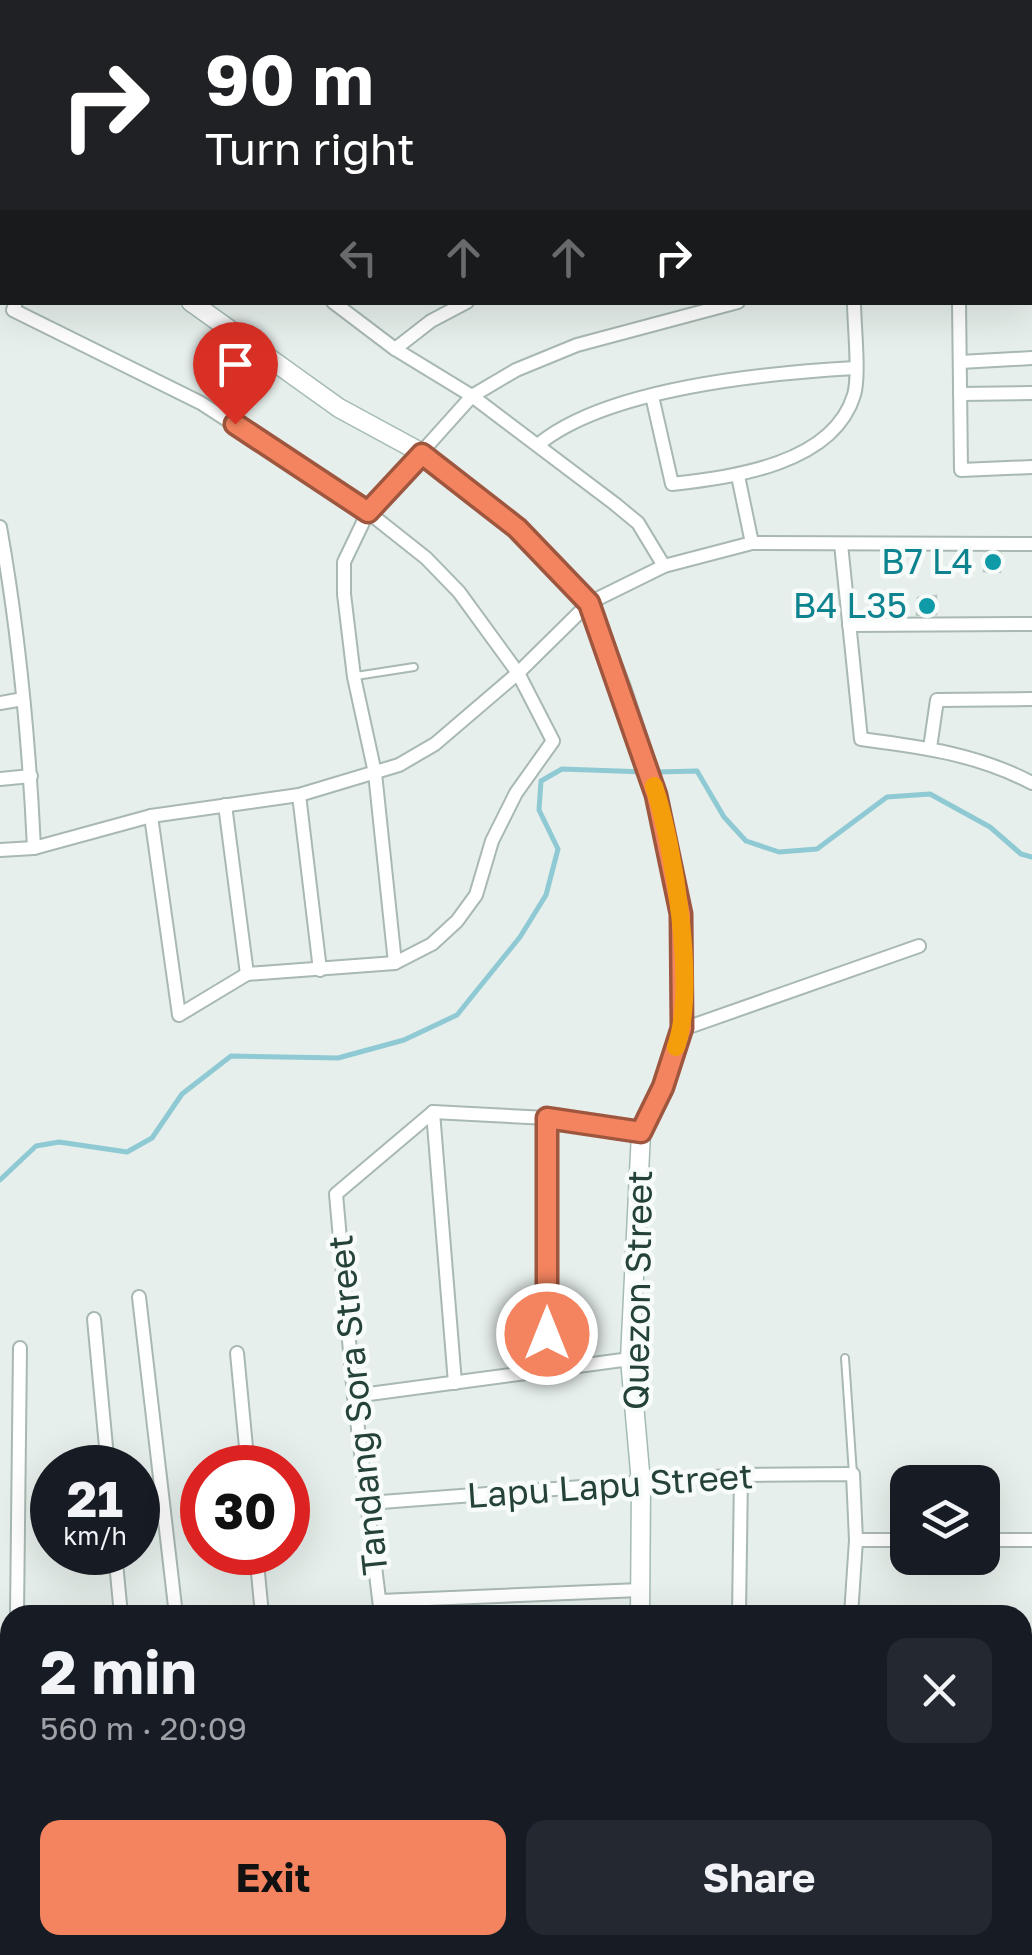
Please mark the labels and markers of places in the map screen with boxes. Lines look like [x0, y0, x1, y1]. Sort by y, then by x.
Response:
pin [193, 322, 278, 425]
place label: B7 L4 [881, 540, 973, 582]
marker: B7 L4 [982, 551, 1004, 573]
place label: B4 L35 [793, 584, 907, 626]
marker: B4 L35 [916, 595, 938, 617]

